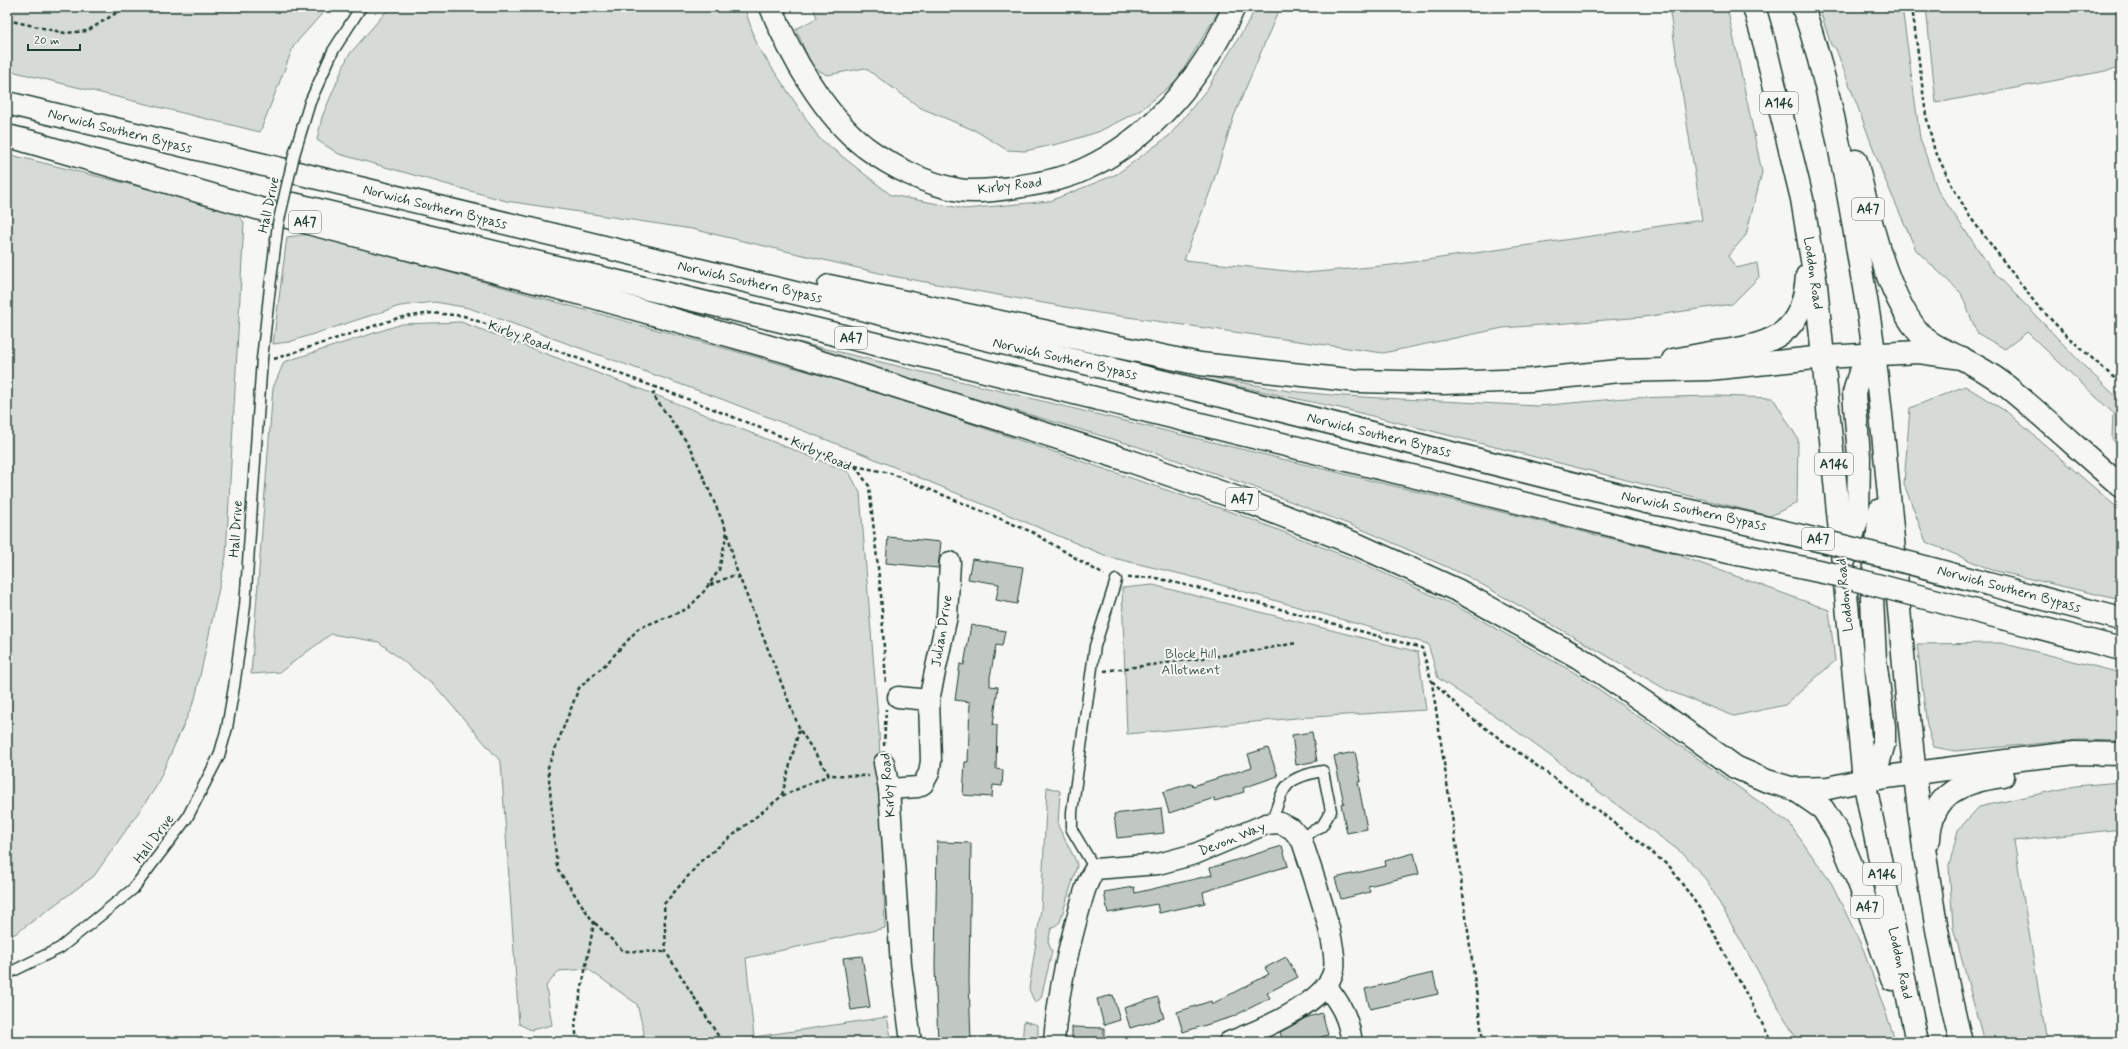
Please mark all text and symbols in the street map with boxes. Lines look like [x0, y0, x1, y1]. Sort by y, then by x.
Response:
scale bar [28, 26, 80, 52]
text: 20 m [34, 33, 60, 49]
road number: A146 [1760, 92, 1798, 114]
street label: Norwich Southern Bypass [46, 104, 194, 158]
street label: Kirby Road [977, 173, 1043, 199]
street label: Hall Drive [254, 175, 284, 235]
street label: Norwich Southern Bypass [361, 180, 509, 234]
road number: A47 [1852, 198, 1884, 220]
road number: A47 [289, 211, 321, 233]
street label: Loddon Road [1799, 235, 1827, 311]
street label: Norwich Southern Bypass [676, 257, 824, 307]
street label: Kirby Road [486, 316, 552, 356]
road number: A47 [835, 327, 867, 349]
street label: Norwich Southern Bypass [991, 334, 1139, 384]
street label: Norwich Southern Bypass [1305, 408, 1453, 462]
street label: Kirby Road [788, 433, 854, 475]
road number: A146 [1815, 453, 1853, 475]
street label: Norwich Southern Bypass [1620, 487, 1768, 535]
road number: A47 [1226, 488, 1258, 510]
street label: Hall Drive [225, 500, 247, 558]
road number: A47 [1802, 528, 1834, 550]
street label: Loddon Road [1832, 558, 1858, 632]
street label: Norwich Southern Bypass [1935, 561, 2083, 617]
street label: Julian Drive [927, 594, 957, 668]
park label: Block Hill Allotment [1161, 645, 1221, 679]
street label: Kirby Road [876, 752, 900, 818]
street label: Hall Drive [130, 811, 178, 867]
street label: Devon Way [1196, 818, 1268, 860]
road number: A146 [1863, 863, 1901, 885]
road number: A47 [1851, 896, 1883, 918]
street label: Loddon Road [1884, 925, 1916, 1001]

